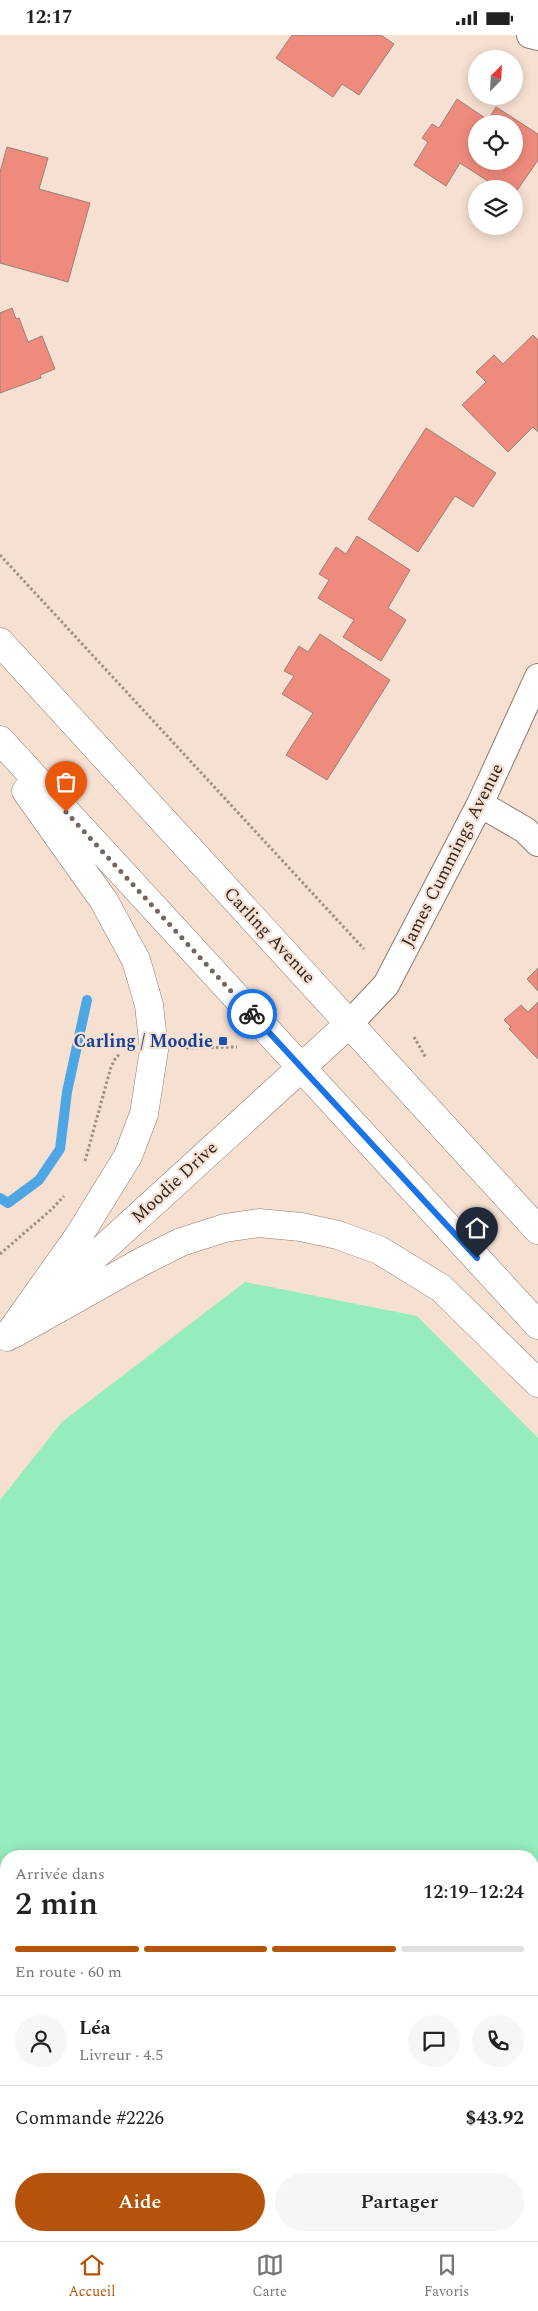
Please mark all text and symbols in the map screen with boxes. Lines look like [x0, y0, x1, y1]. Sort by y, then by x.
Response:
text: 12:17 [25, 3, 73, 32]
north arrow [468, 50, 522, 105]
map controls [468, 50, 523, 235]
button: locate [468, 115, 523, 170]
button: layers [468, 180, 523, 235]
street label: James Cummings Avenue [394, 759, 511, 952]
pin [45, 761, 87, 812]
icon: bag [52, 768, 80, 796]
street label: Carling Avenue [217, 881, 322, 990]
courier [227, 989, 277, 1039]
icon: bike [238, 1000, 266, 1028]
place label: Carling / Moodie [74, 1028, 213, 1055]
marker: Carling / Moodie [217, 1035, 229, 1047]
street label: Moodie Drive [125, 1135, 224, 1230]
pin [456, 1207, 498, 1258]
icon: home [463, 1214, 491, 1242]
text: Arrivée dans [15, 1862, 105, 1886]
text: 12:19–12:24 [423, 1878, 524, 1907]
text: 2 min [15, 1880, 98, 1929]
text: En route · 60 m [15, 1960, 122, 1984]
text: Léa [79, 2014, 111, 2043]
button: person [15, 2015, 67, 2067]
button: chat [408, 2015, 460, 2067]
button: phone [472, 2015, 524, 2067]
text: Livreur · 4.5 [79, 2043, 163, 2067]
text: Commande #2226 [15, 2104, 164, 2133]
text: $43.92 [466, 2104, 524, 2133]
button: Aide [15, 2173, 265, 2231]
button: Partager [275, 2173, 524, 2231]
tab: Accueil [69, 2251, 115, 2302]
tab: Carte [253, 2251, 287, 2302]
tab: Favoris [424, 2251, 469, 2302]

